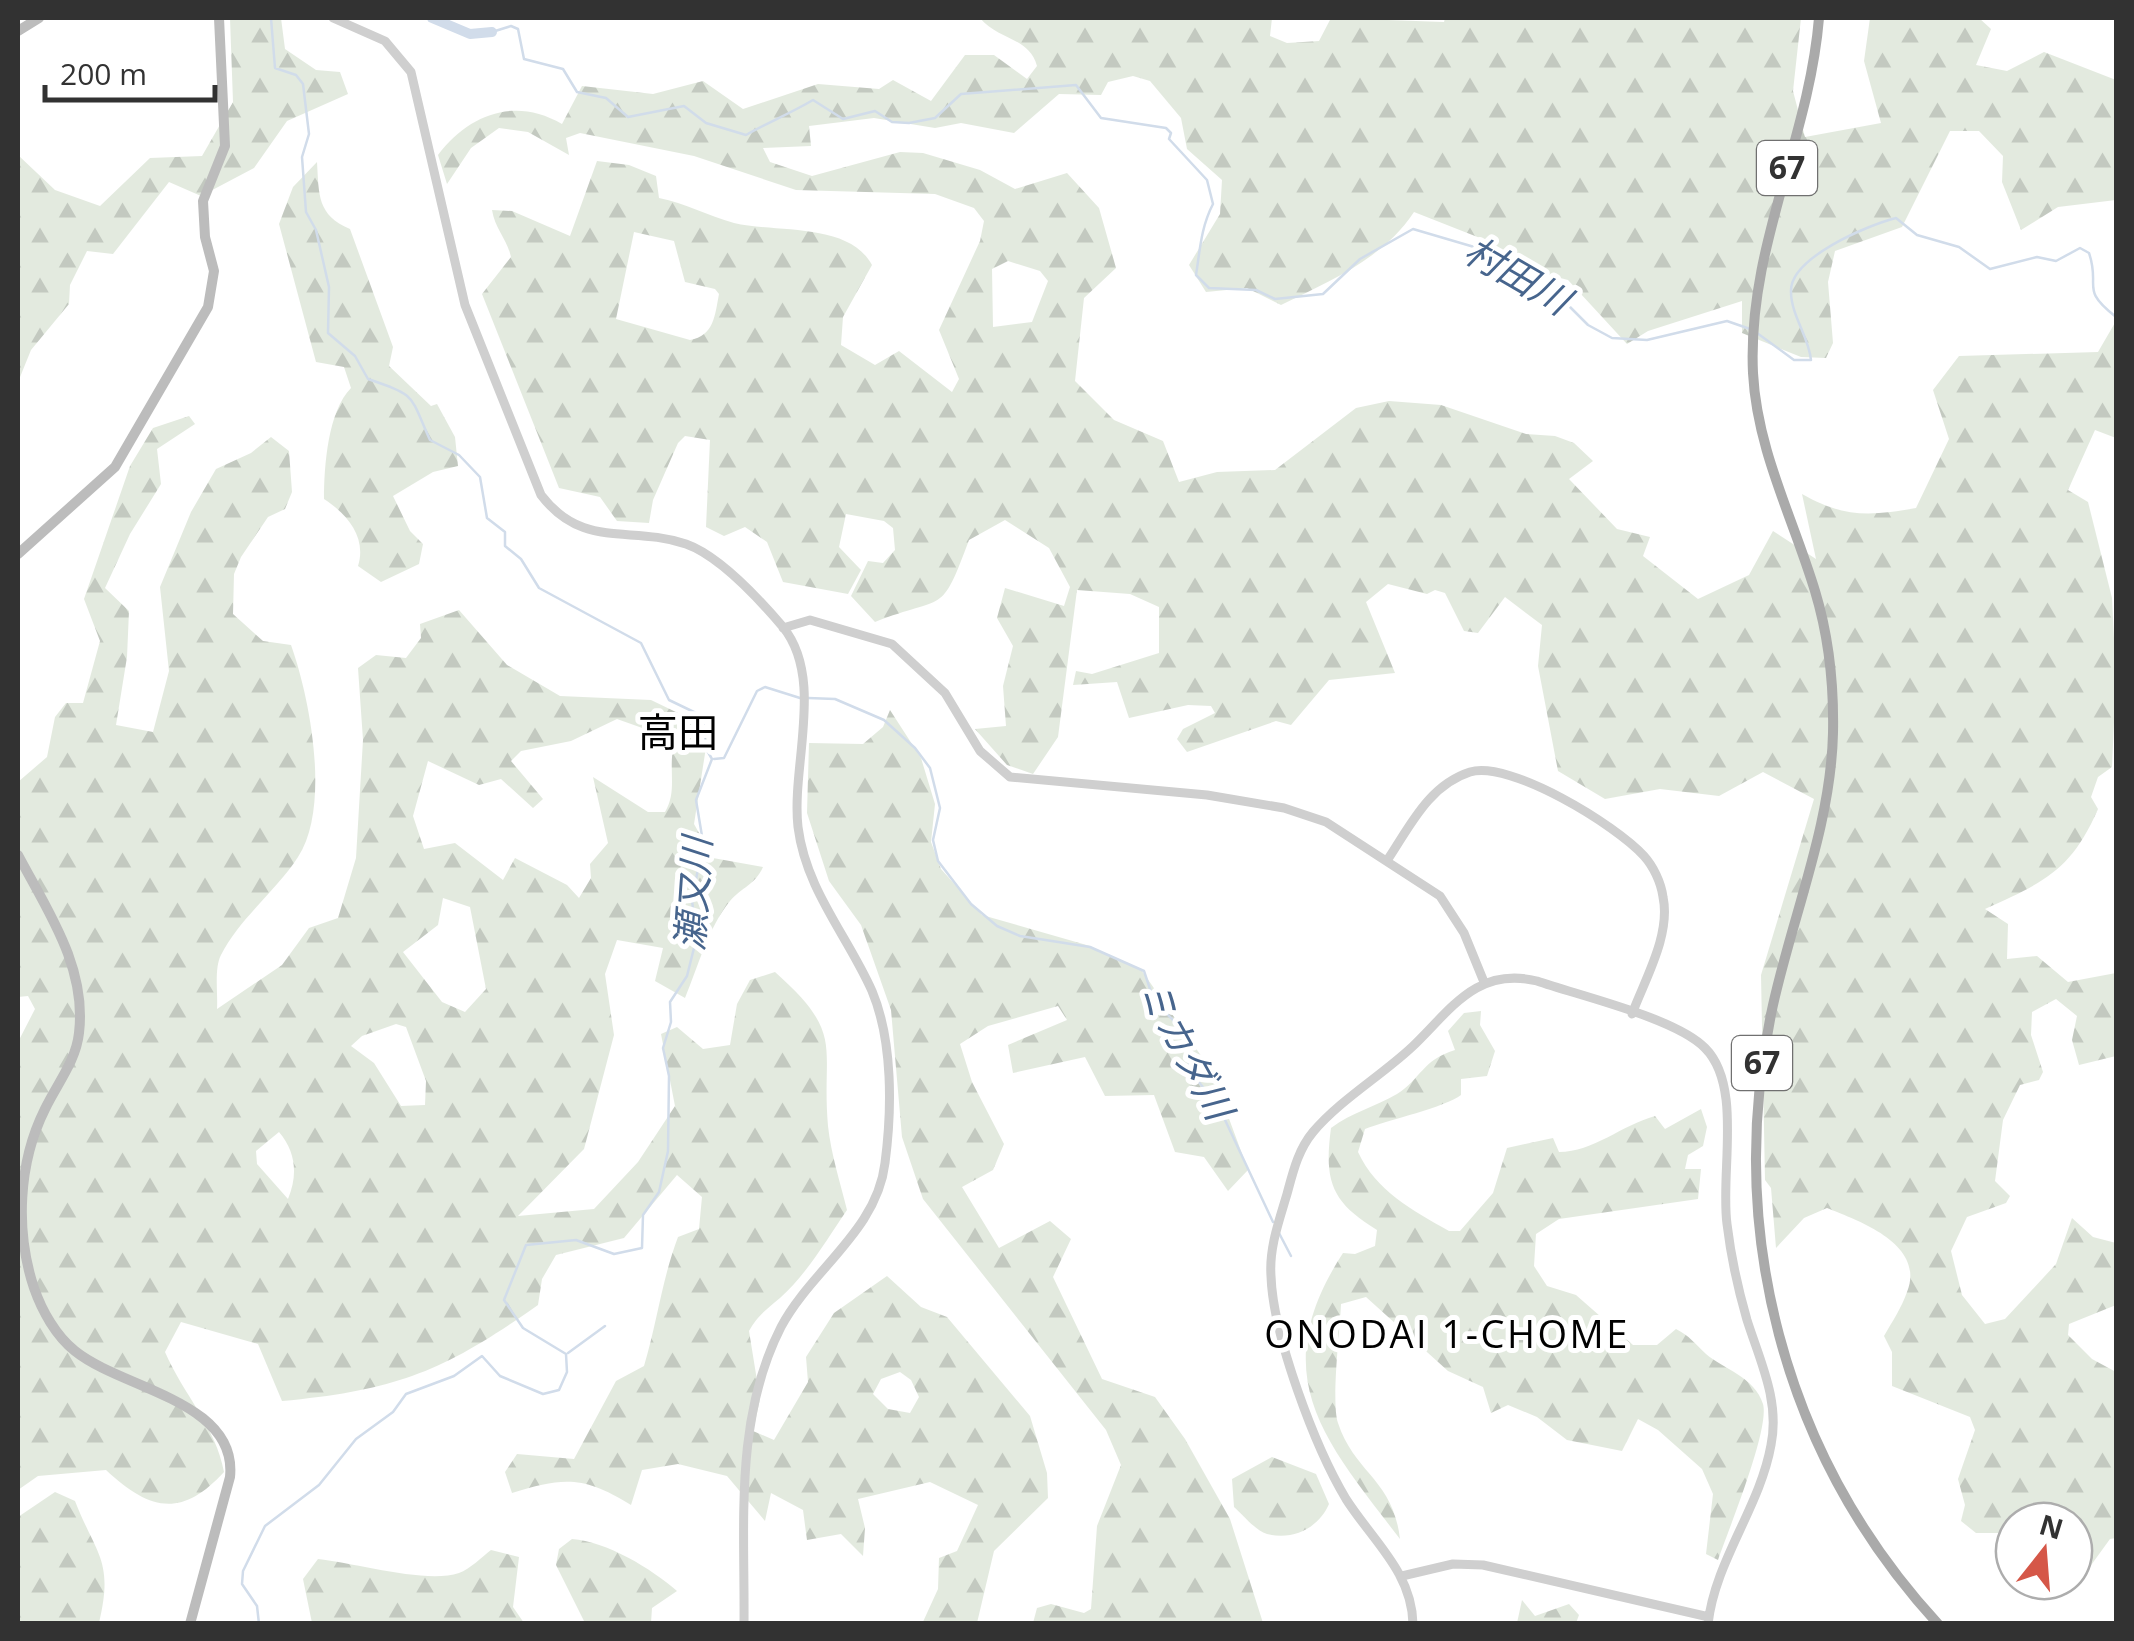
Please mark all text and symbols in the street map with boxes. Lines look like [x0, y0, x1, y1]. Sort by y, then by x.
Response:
scale bar [45, 40, 215, 102]
text: 200 m [60, 53, 147, 94]
road number: 67 [1757, 141, 1817, 195]
water label: 村田川 [1456, 223, 1584, 327]
district label: 高田 [638, 704, 718, 759]
water label: 瀬又川 [662, 831, 722, 953]
water label: ミカダ川 [1127, 970, 1248, 1132]
road number: 67 [1732, 1036, 1792, 1090]
district label: ONODAI 1-CHOME [1264, 1307, 1630, 1359]
north arrow [1994, 1501, 2094, 1601]
text: N [2035, 1505, 2068, 1548]

